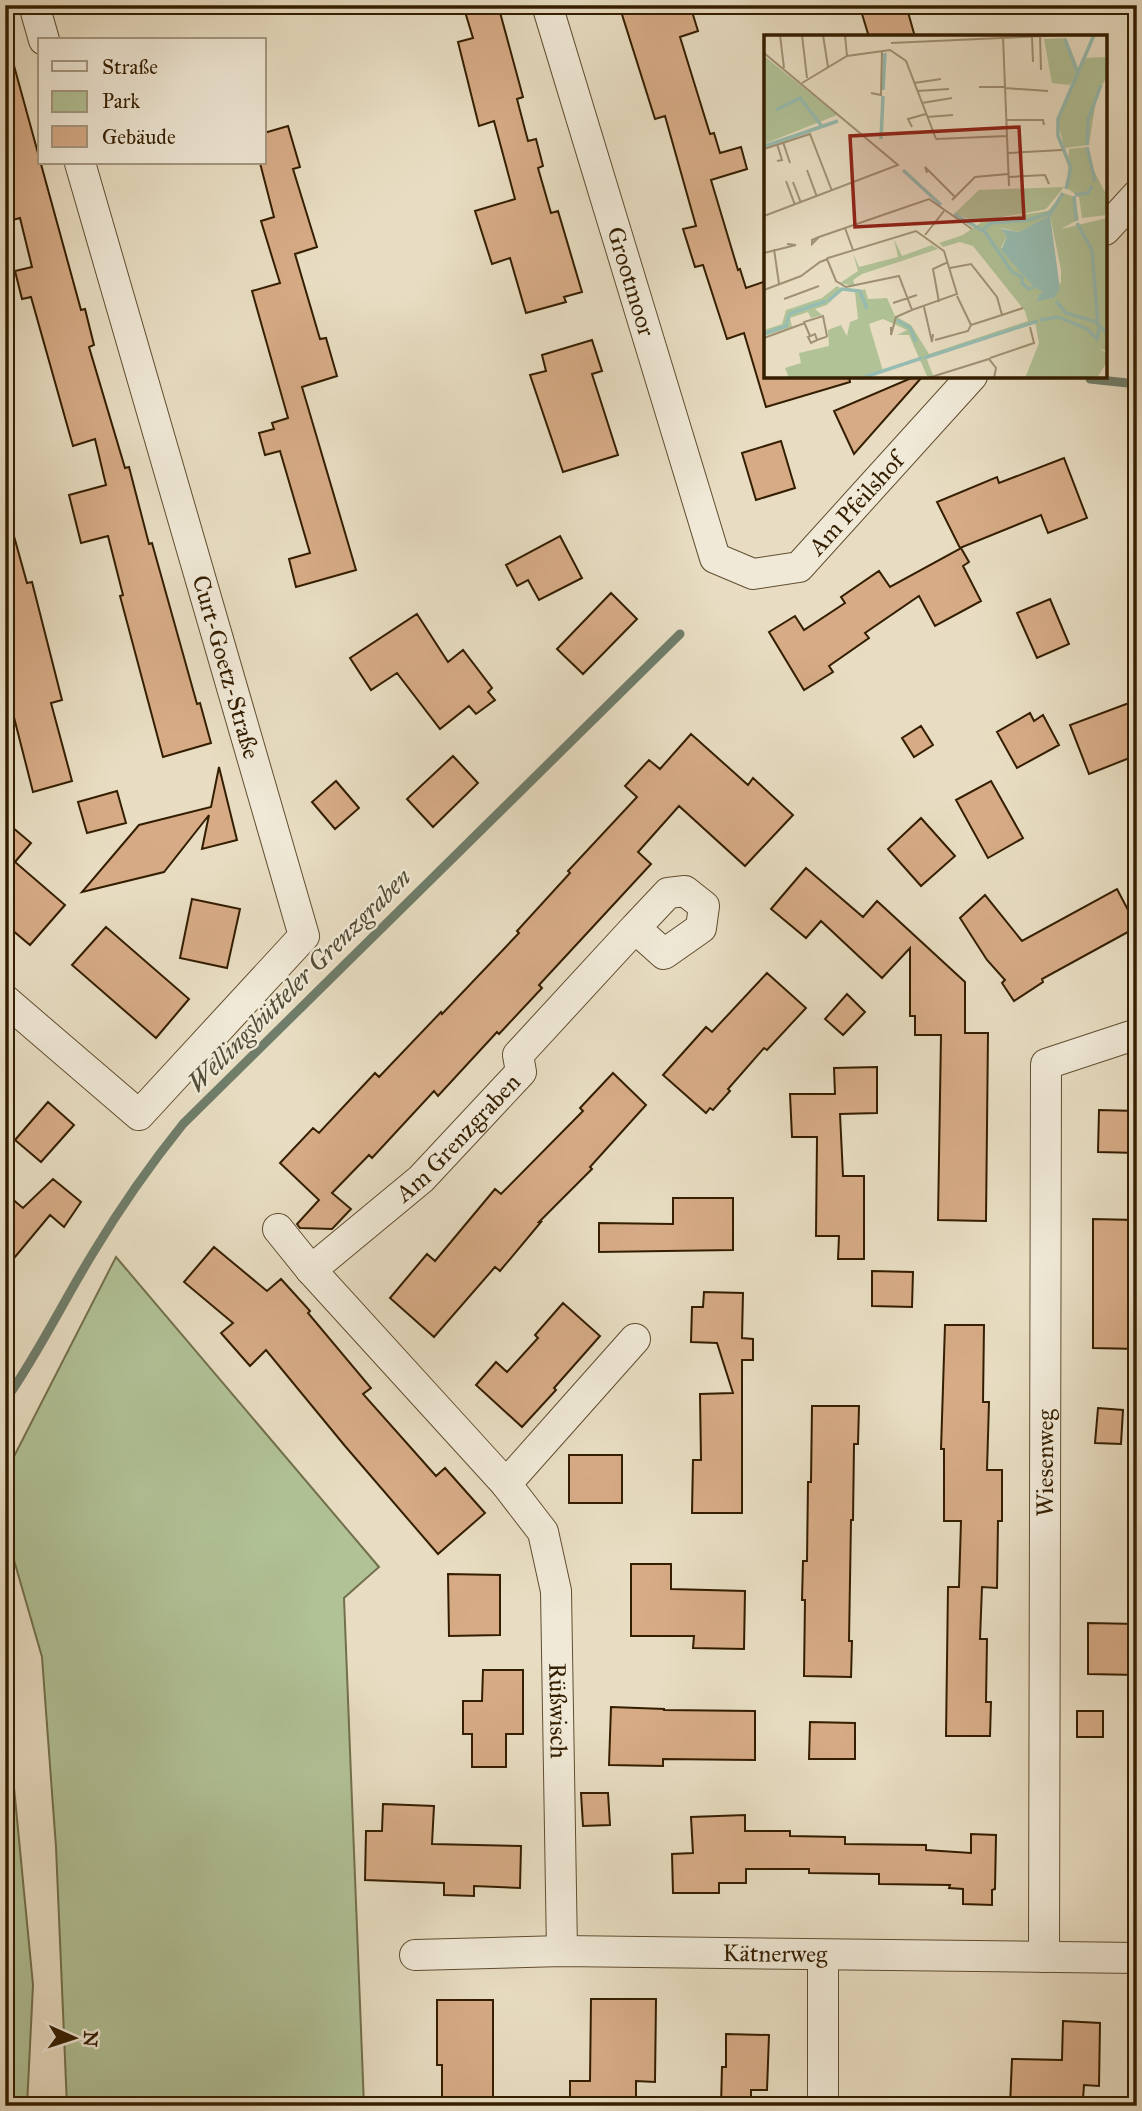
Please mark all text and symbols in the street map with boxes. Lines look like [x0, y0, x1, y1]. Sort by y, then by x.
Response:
inset map [764, 35, 1107, 378]
legend [38, 38, 266, 164]
text: Straße [102, 54, 158, 80]
text: Park [102, 88, 140, 114]
text: Gebäude [102, 124, 176, 150]
street label: Grootmoor [600, 223, 662, 340]
street label: Am Pfeilshof [801, 443, 913, 562]
street label: Curt-Goetz-Straße [185, 572, 267, 762]
water label: Wellingsbütteler Grenzgraben [180, 861, 418, 1099]
street label: Am Grenzgraben [389, 1067, 527, 1209]
street label: Wiesenweg [1030, 1408, 1060, 1517]
street label: Rüßwisch [542, 1663, 574, 1759]
street label: Kätnerweg [722, 1938, 828, 1969]
north arrow [38, 2002, 108, 2072]
text: N [79, 2030, 102, 2048]

